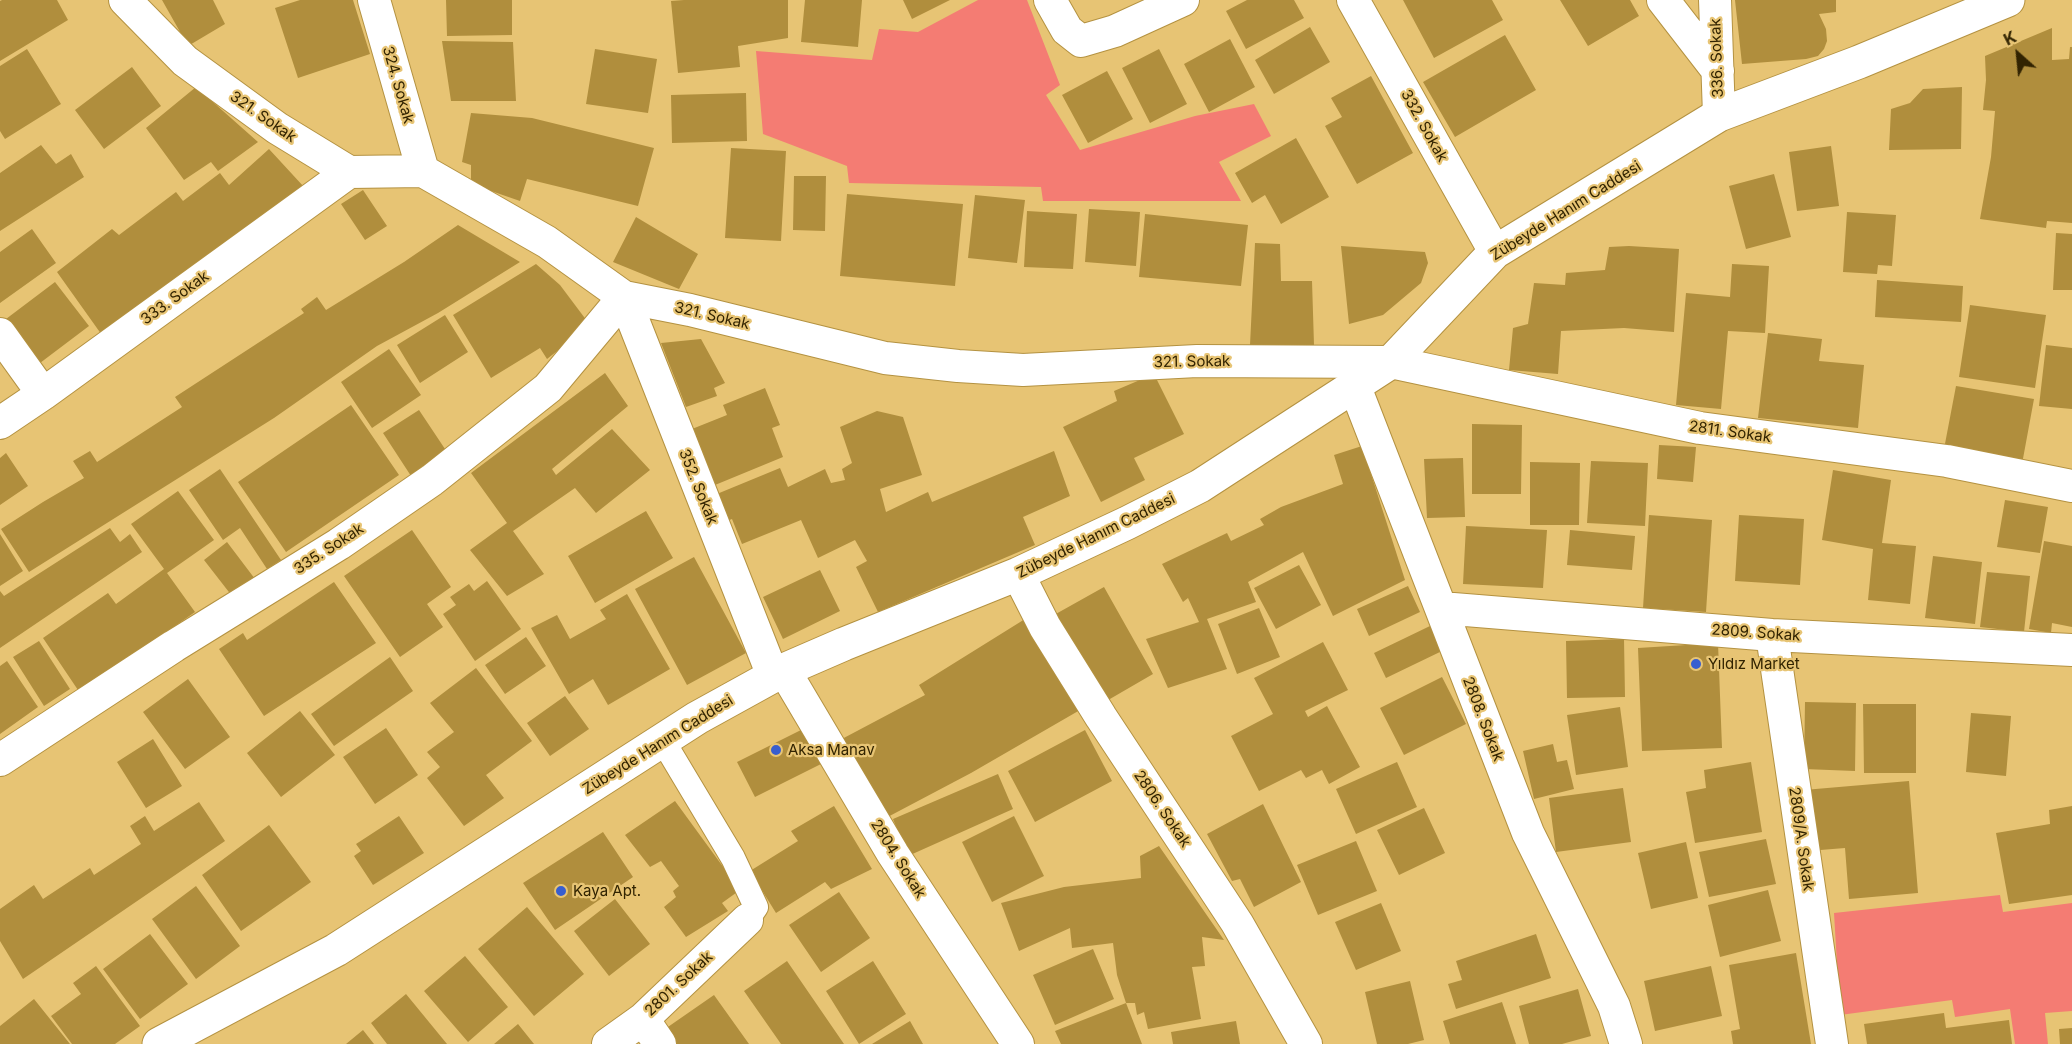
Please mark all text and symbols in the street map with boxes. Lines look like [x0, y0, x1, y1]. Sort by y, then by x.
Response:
street label: 336. Sokak [1707, 18, 1727, 98]
north arrow [1988, 24, 2048, 84]
text: K [2000, 26, 2019, 49]
street label: 324. Sokak [378, 44, 418, 126]
street label: 332. Sokak [1397, 87, 1451, 165]
street label: 321. Sokak [226, 88, 300, 146]
street label: Zübeyde Hanım Caddesi [1488, 157, 1644, 265]
street label: 333. Sokak [138, 267, 212, 329]
street label: 321. Sokak [673, 299, 751, 333]
street label: 321. Sokak [1154, 352, 1230, 372]
street label: 2811. Sokak [1688, 417, 1772, 447]
street label: 352. Sokak [675, 447, 721, 527]
street label: Zübeyde Hanım Caddesi [1014, 490, 1178, 582]
street label: 335. Sokak [291, 520, 367, 578]
street label: 2809. Sokak [1711, 621, 1801, 645]
place label: Yıldız Market [1708, 655, 1800, 673]
marker: Yıldız Market [1689, 657, 1703, 671]
street label: 2808. Sokak [1459, 674, 1507, 764]
street label: Zübeyde Hanım Caddesi [580, 691, 736, 799]
place label: Aksa Manav [788, 741, 875, 759]
marker: Aksa Manav [769, 743, 783, 757]
street label: 2806. Sokak [1130, 767, 1194, 851]
street label: 2809/A. Sokak [1785, 786, 1817, 892]
street label: 2804. Sokak [867, 816, 929, 902]
place label: Kaya Apt. [573, 882, 641, 900]
marker: Kaya Apt. [554, 884, 568, 898]
street label: 2801. Sokak [641, 948, 717, 1020]

